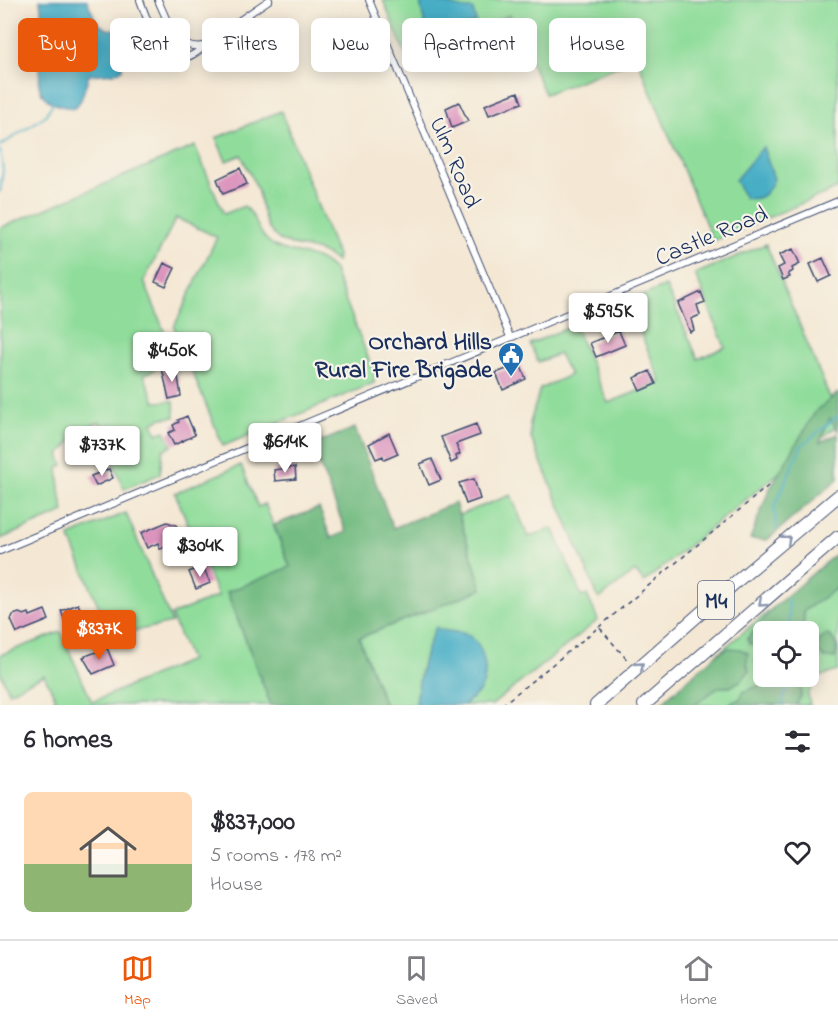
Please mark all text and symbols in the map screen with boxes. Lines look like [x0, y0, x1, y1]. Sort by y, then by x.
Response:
chip: Buy [18, 18, 98, 72]
chip: Rent [110, 18, 190, 72]
chip: Filters [202, 18, 299, 72]
chip: New [311, 18, 390, 72]
chip: Apartment [402, 18, 537, 72]
chip: House [549, 18, 646, 72]
street label: Ulm Road [419, 112, 489, 214]
street label: Castle Road [650, 198, 774, 277]
pin: $595K [566, 293, 650, 344]
text: $595K [583, 298, 633, 327]
place label: Orchard Hills Rural Fire Brigade [315, 326, 493, 390]
pin: $450K [130, 332, 214, 383]
text: $450K [147, 337, 197, 366]
public building icon: Orchard Hills Rural Fire Brigade [496, 340, 526, 378]
pin: $614K [243, 423, 327, 474]
pin: $737K [60, 426, 144, 477]
text: $614K [262, 428, 308, 457]
text: $737K [79, 431, 125, 460]
pin: $304K [158, 527, 242, 578]
text: $304K [177, 532, 223, 561]
one-way arrow [780, 535, 791, 546]
road number: M4 [698, 581, 734, 619]
one-way arrow [758, 596, 769, 607]
pin: $837K [57, 610, 141, 661]
text: $837K [76, 615, 122, 644]
map controls [753, 621, 819, 687]
button: locate [753, 621, 819, 687]
one-way arrow [633, 663, 644, 674]
text: 6 homes [24, 722, 113, 760]
icon: filters [781, 725, 814, 758]
text: $837,000 [210, 804, 295, 842]
icon: home [72, 816, 144, 888]
icon: heart [781, 836, 814, 869]
text: 5 rooms · 178 m² [210, 842, 342, 871]
text: House [210, 871, 263, 900]
tab: Map [121, 952, 154, 1012]
tab: Saved [396, 952, 438, 1012]
tab: Home [680, 952, 717, 1012]

